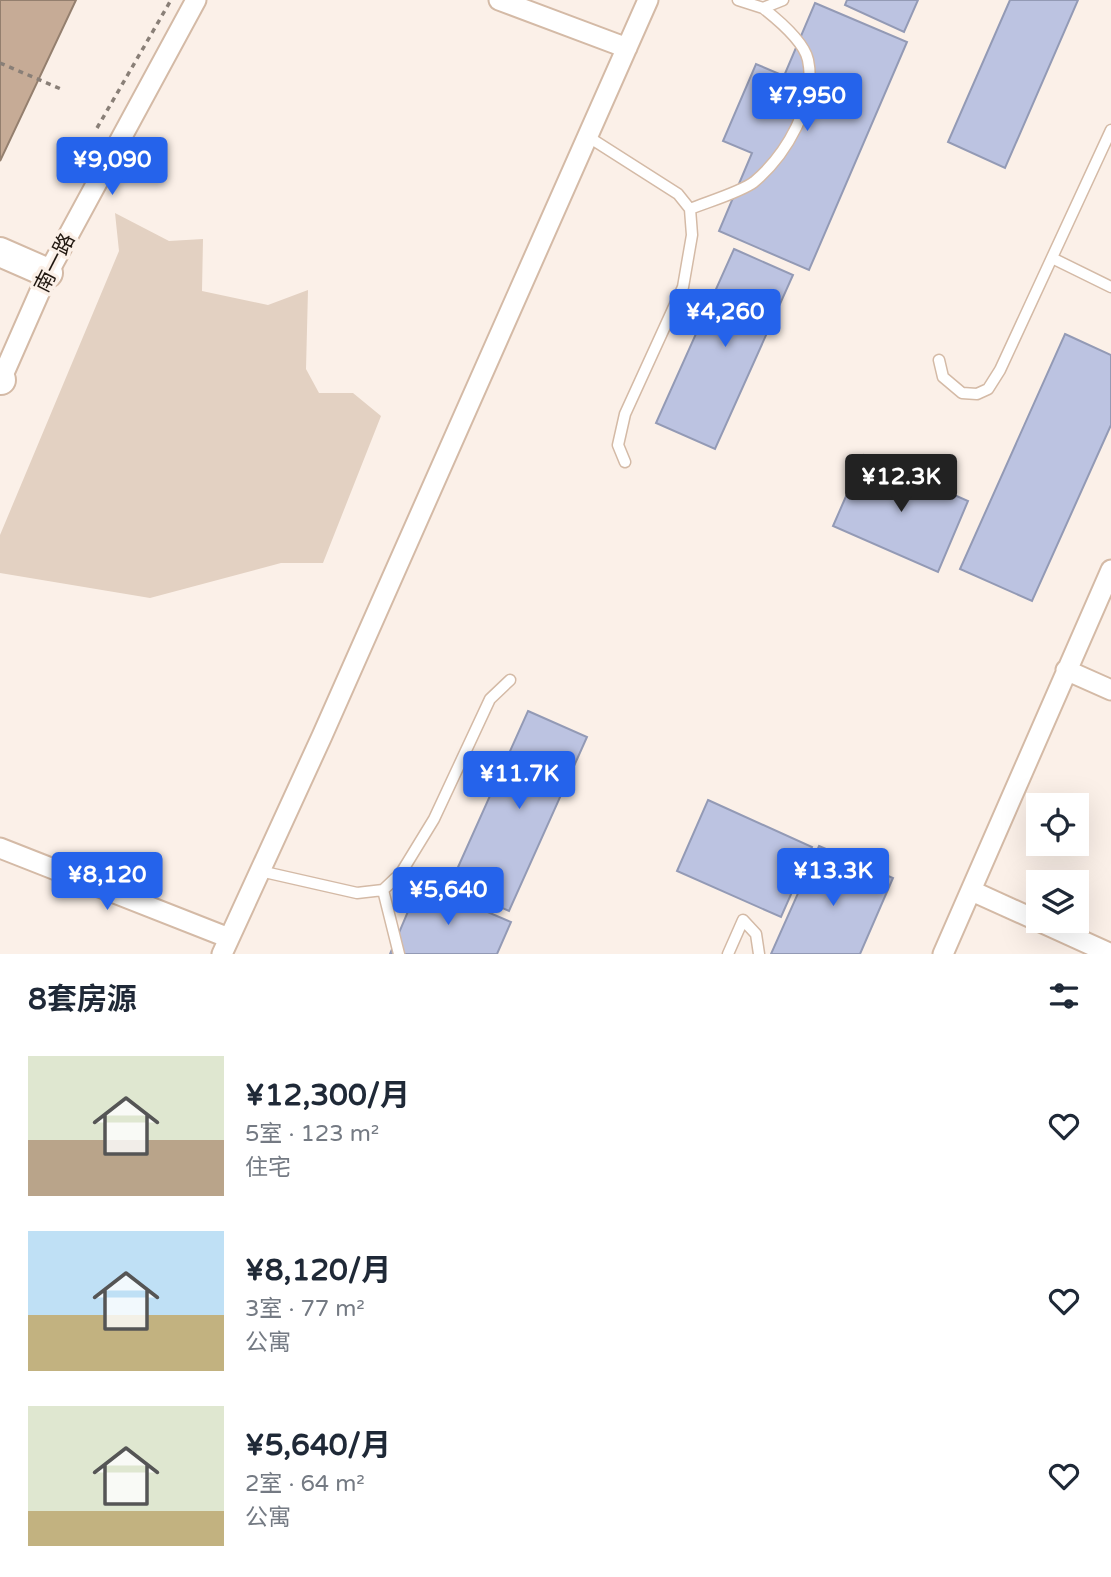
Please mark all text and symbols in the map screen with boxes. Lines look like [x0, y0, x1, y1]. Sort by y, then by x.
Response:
pin: ¥7,950 [750, 74, 864, 133]
text: ¥7,950 [768, 82, 846, 110]
pin: ¥9,090 [55, 138, 169, 197]
text: ¥9,090 [73, 146, 151, 174]
street label: 南一路 [30, 229, 80, 297]
pin: ¥4,260 [668, 290, 782, 349]
text: ¥4,260 [686, 298, 764, 326]
pin: ¥12.3K [844, 454, 958, 514]
text: ¥12.3K [861, 463, 941, 491]
pin: ¥11.7K [462, 752, 576, 811]
text: ¥11.7K [479, 760, 559, 788]
map controls [1026, 793, 1089, 933]
button: locate [1026, 793, 1089, 856]
pin: ¥13.3K [776, 848, 890, 908]
pin: ¥8,120 [50, 852, 164, 912]
text: ¥13.3K [793, 857, 873, 885]
text: ¥8,120 [68, 861, 146, 889]
pin: ¥5,640 [391, 867, 505, 927]
button: layers [1026, 870, 1089, 933]
text: ¥5,640 [409, 876, 487, 904]
icon: filters [1045, 977, 1083, 1015]
text: 8套房源 [28, 981, 137, 1018]
text: ¥12,300/月 [245, 1077, 410, 1114]
icon: home [84, 1084, 168, 1168]
icon: heart [1045, 1107, 1083, 1145]
text: 5室 · 123 m² [245, 1120, 379, 1148]
text: 住宅 [245, 1154, 291, 1182]
text: ¥8,120/月 [245, 1252, 391, 1289]
icon: home [84, 1259, 168, 1343]
icon: heart [1045, 1282, 1083, 1320]
text: 3室 · 77 m² [245, 1295, 365, 1323]
text: 公寓 [245, 1329, 291, 1357]
text: ¥5,640/月 [245, 1427, 391, 1464]
icon: home [84, 1434, 168, 1518]
icon: heart [1045, 1457, 1083, 1495]
text: 2室 · 64 m² [245, 1470, 365, 1498]
text: 公寓 [245, 1504, 291, 1532]

